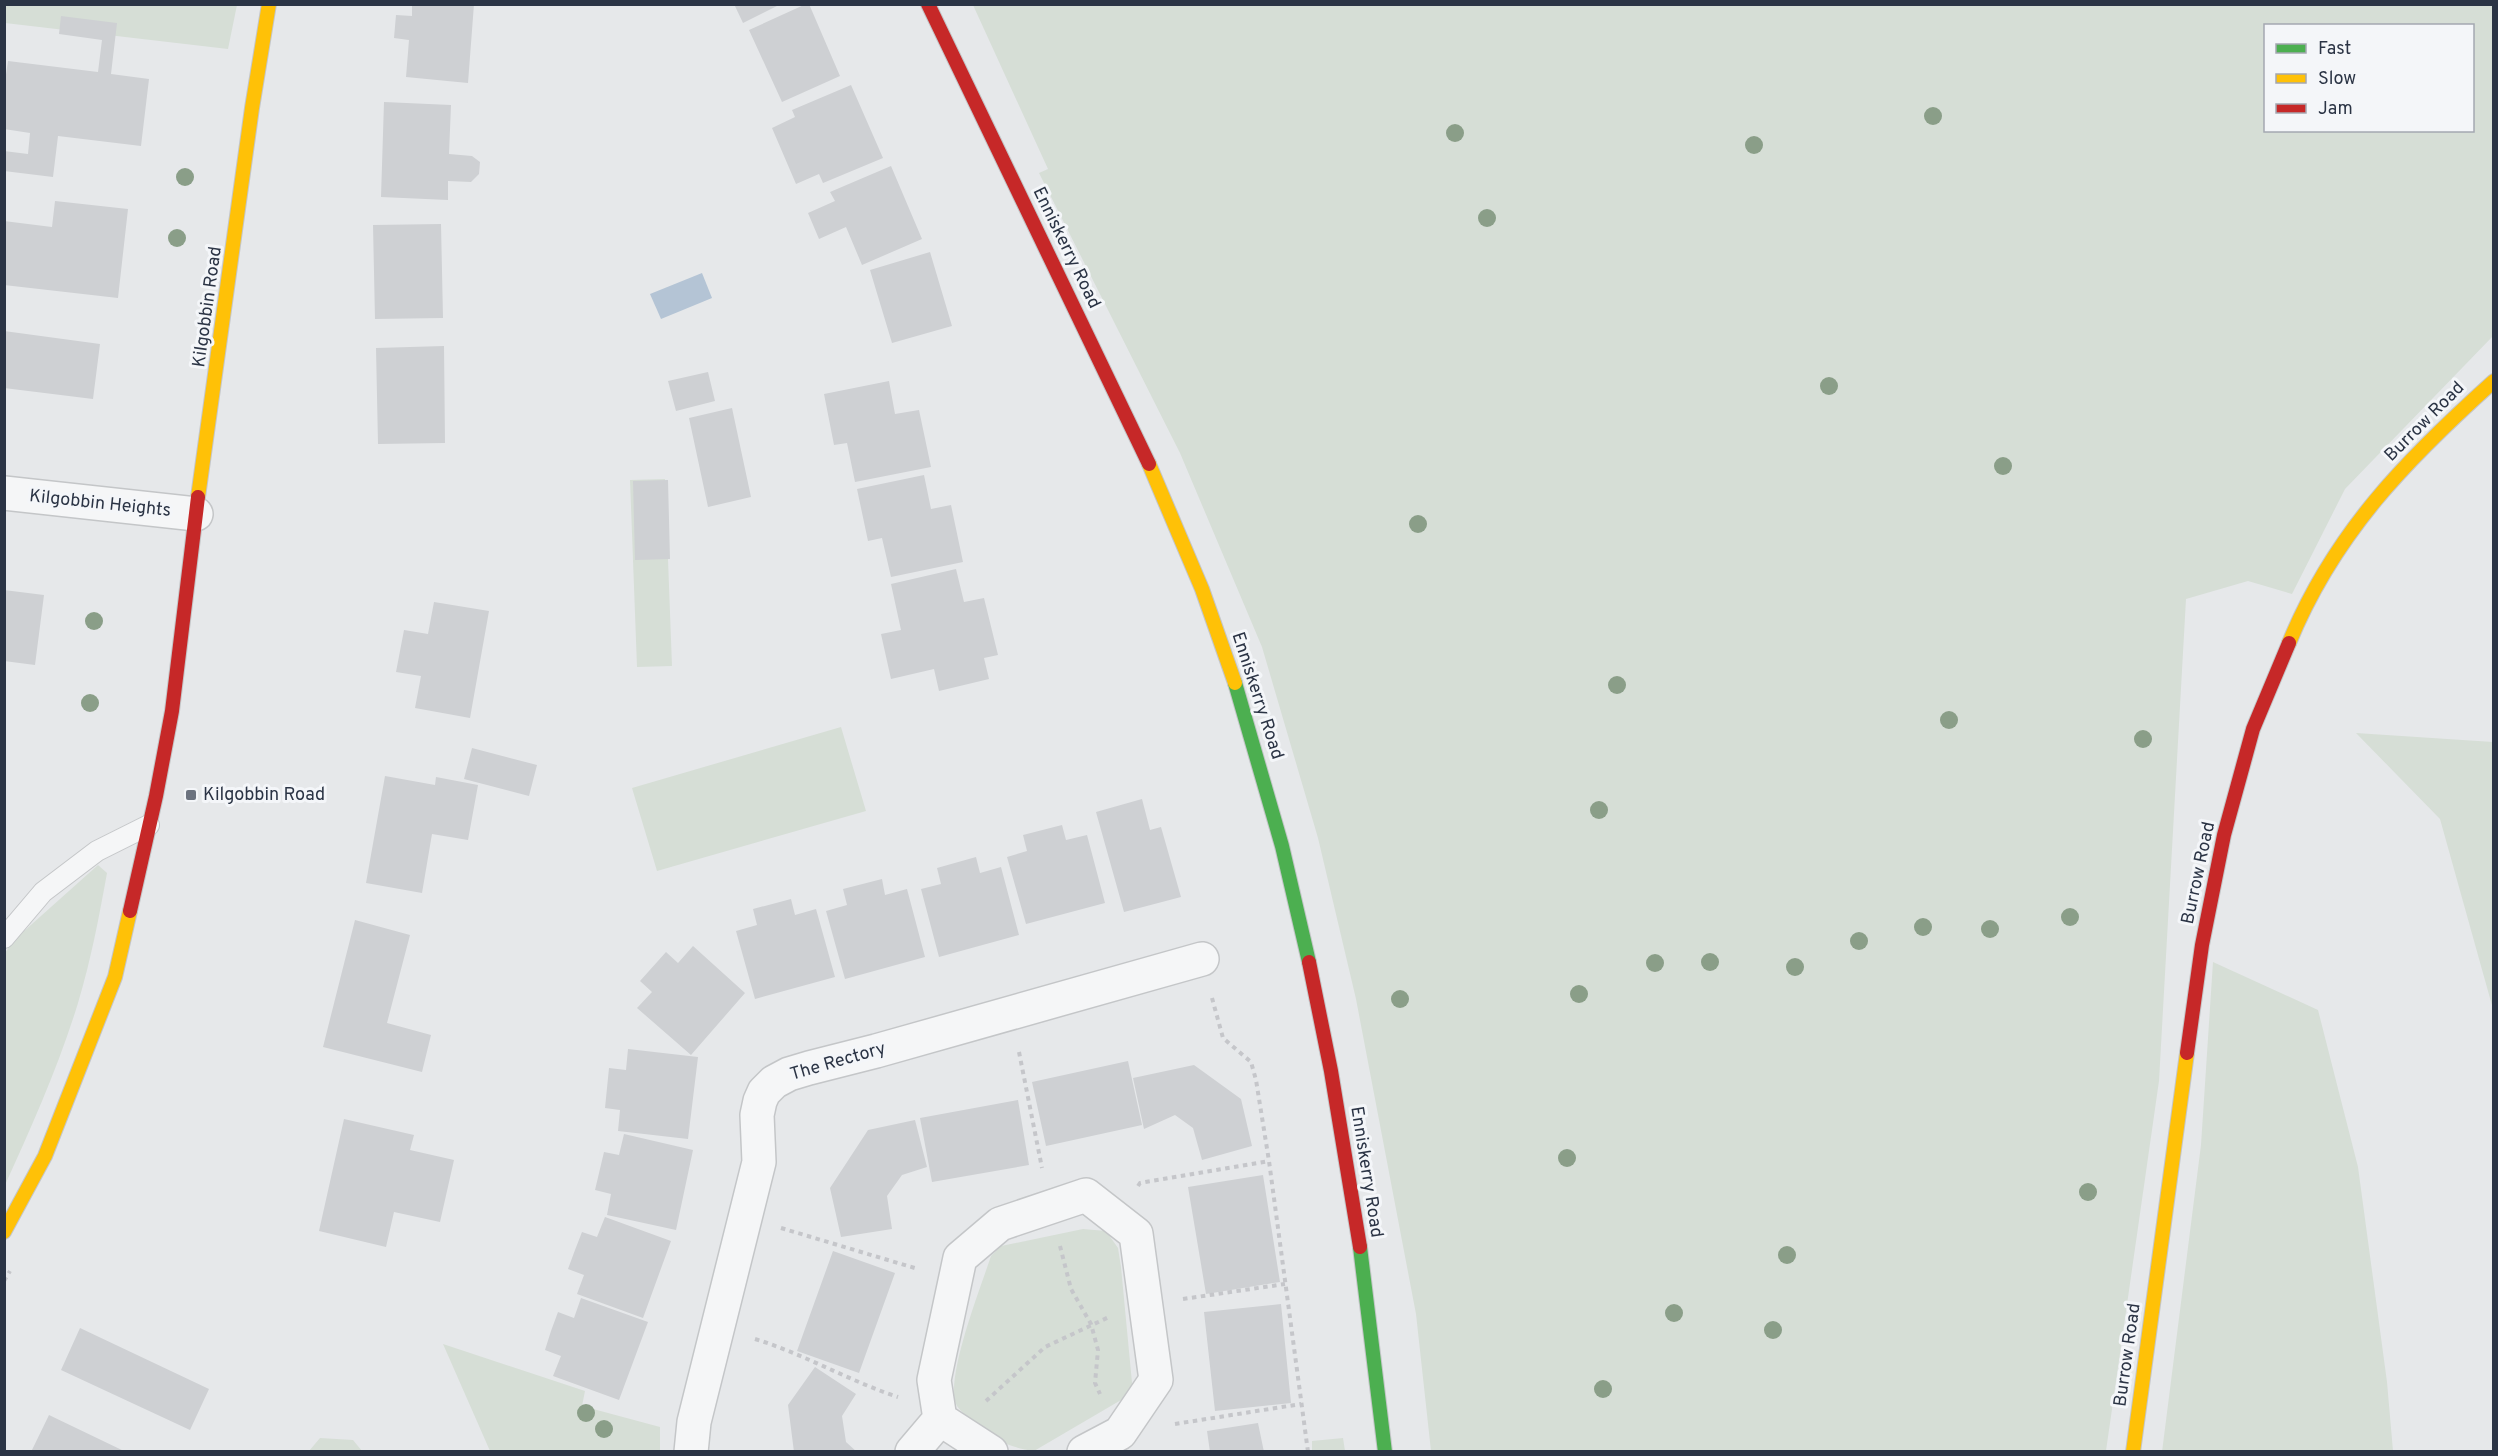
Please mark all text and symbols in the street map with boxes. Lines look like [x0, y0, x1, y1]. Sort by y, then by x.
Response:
legend [2264, 24, 2474, 132]
text: Fast [2318, 38, 2351, 61]
text: Slow [2318, 68, 2356, 91]
text: Jam [2318, 98, 2353, 121]
street label: Enniskerry Road [1027, 183, 1105, 313]
street label: Kilgobbin Road [188, 245, 228, 369]
street label: Burrow Road [2380, 377, 2470, 467]
street label: Kilgobbin Heights [28, 485, 172, 523]
street label: Enniskerry Road [1226, 629, 1288, 763]
place label: Kilgobbin Road [203, 784, 325, 807]
marker: Kilgobbin Road [184, 788, 198, 802]
street label: Burrow Road [2177, 820, 2221, 926]
street label: The Rectory [788, 1037, 888, 1087]
street label: Enniskerry Road [1344, 1105, 1388, 1239]
street label: Burrow Road [2109, 1302, 2147, 1408]

